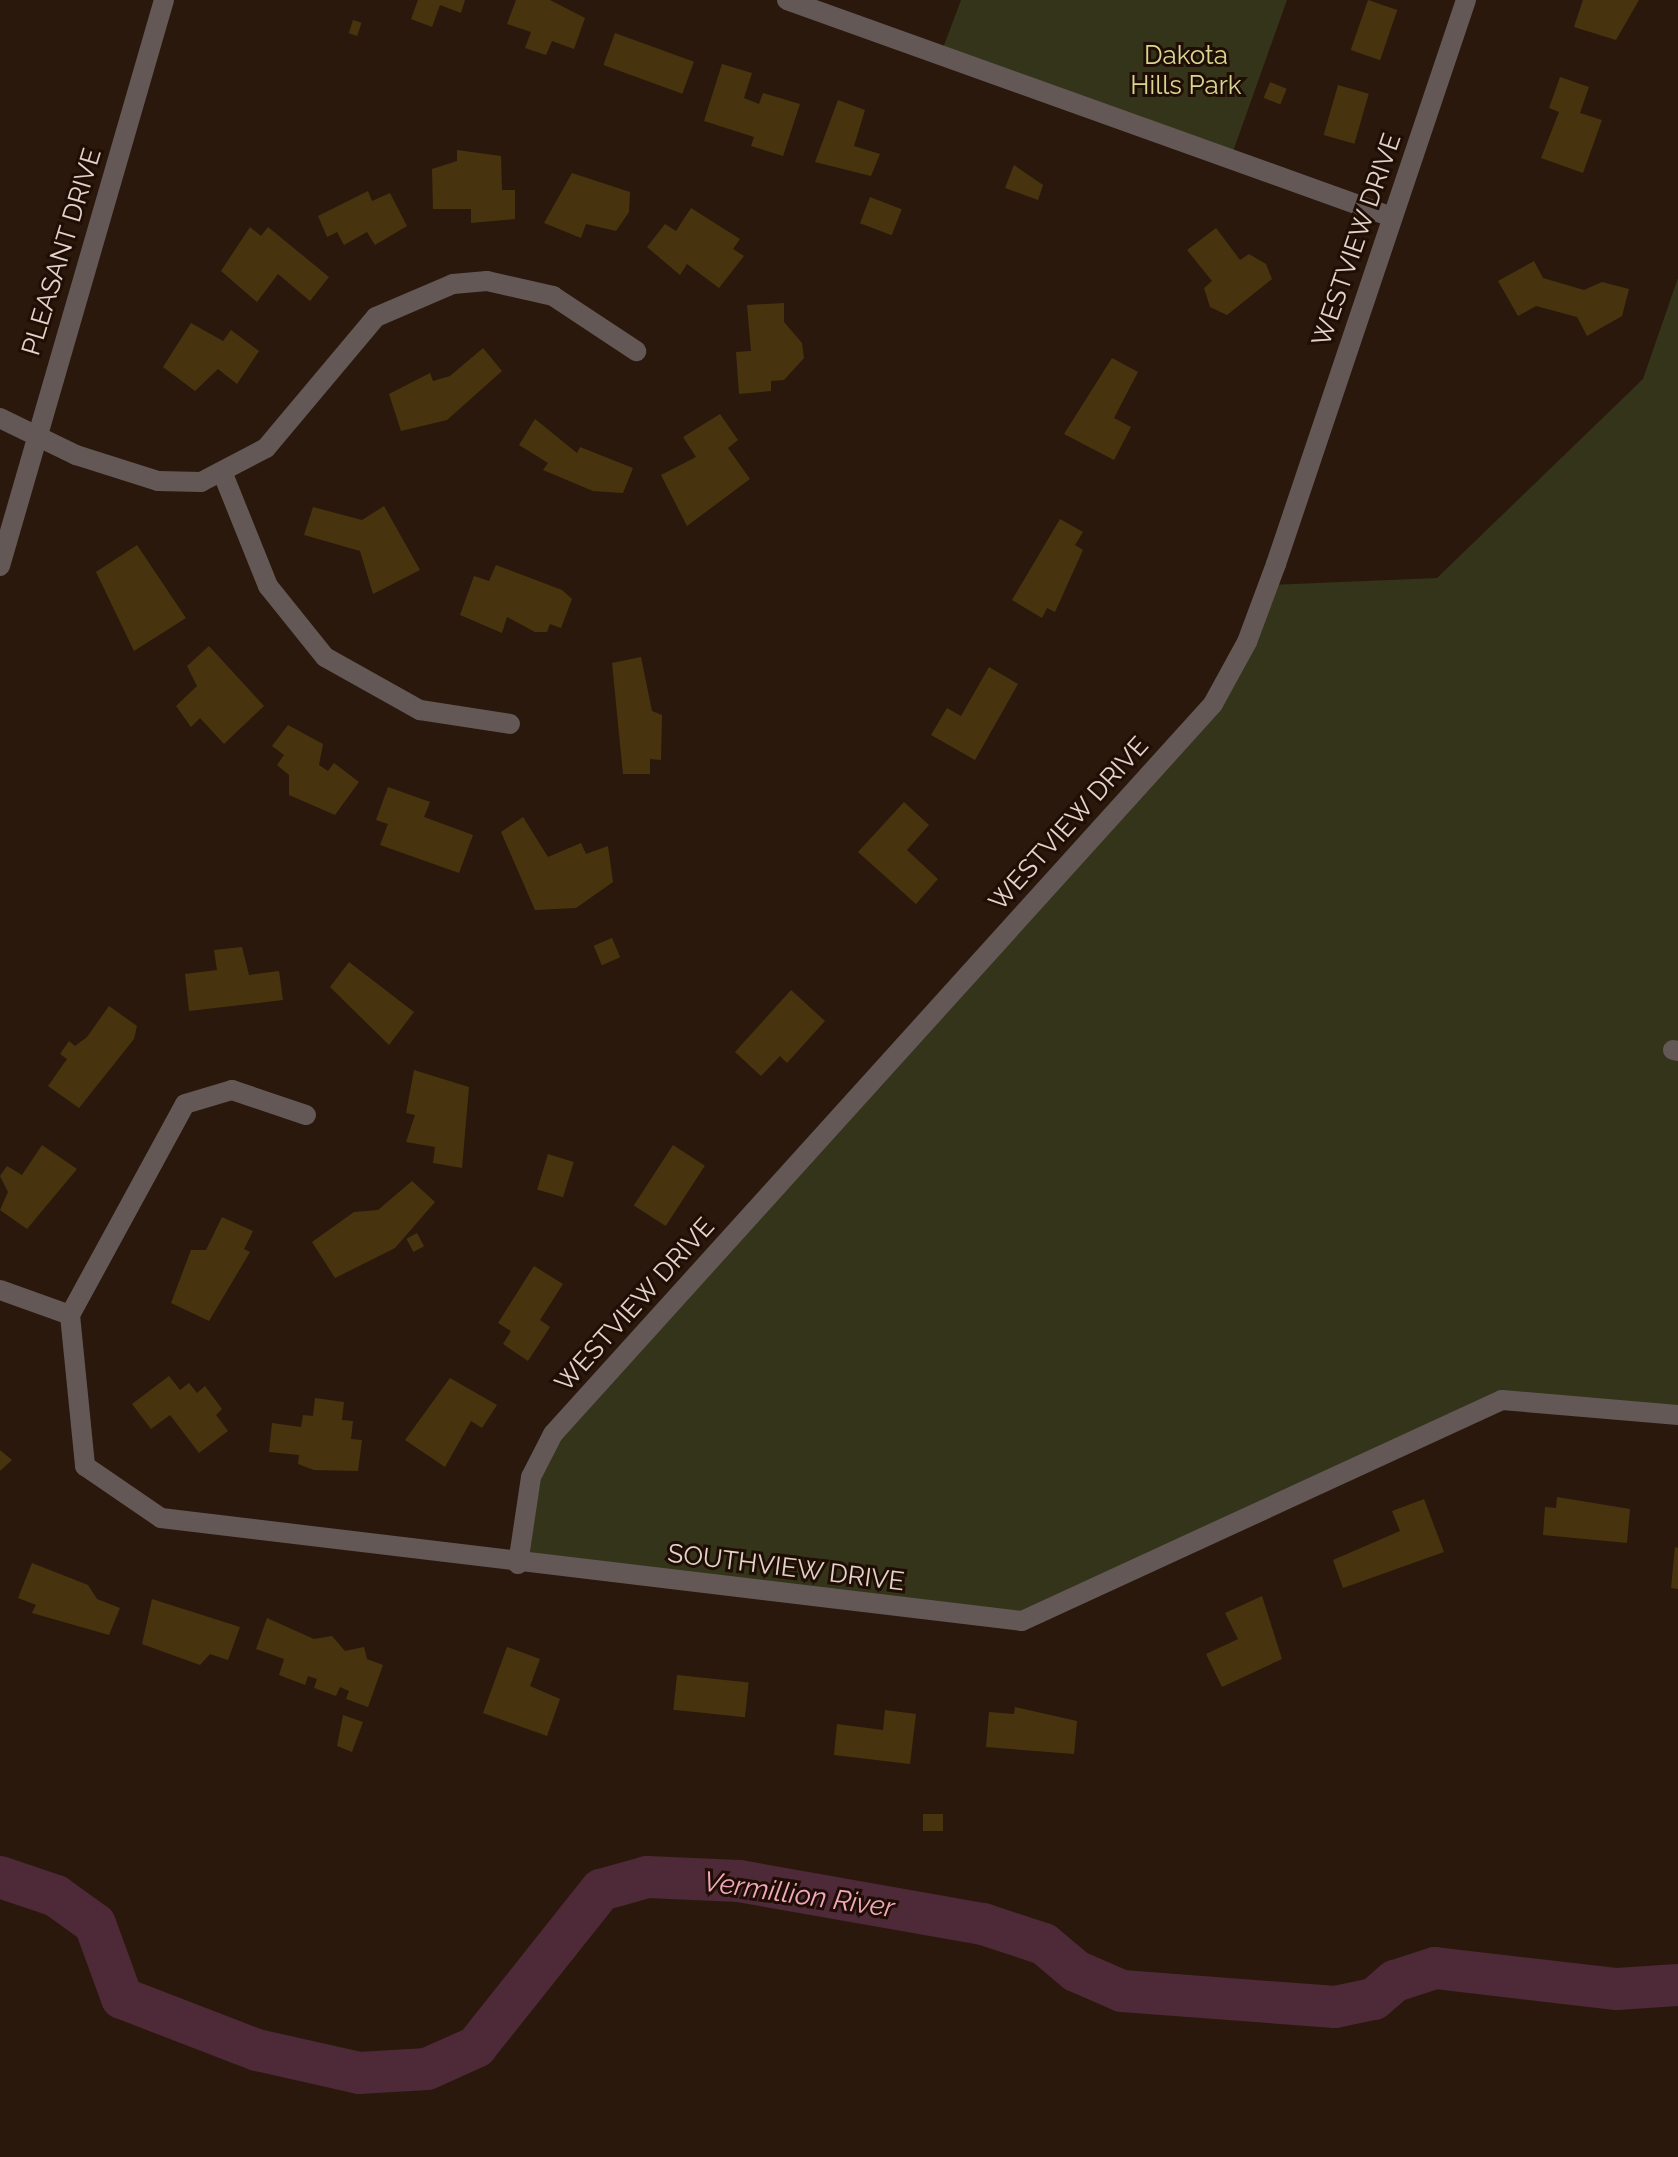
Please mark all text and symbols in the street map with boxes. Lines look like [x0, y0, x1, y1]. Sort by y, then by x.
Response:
park label: Dakota Hills Park [1130, 40, 1242, 102]
street label: WESTVIEW DRIVE [1306, 129, 1408, 351]
street label: PLEASANT DRIVE [16, 144, 108, 360]
street label: WESTVIEW DRIVE [983, 730, 1155, 918]
street label: WESTVIEW DRIVE [549, 1211, 721, 1399]
street label: SOUTHVIEW DRIVE [665, 1538, 907, 1598]
water label: Vermillion River [701, 1865, 897, 1925]

